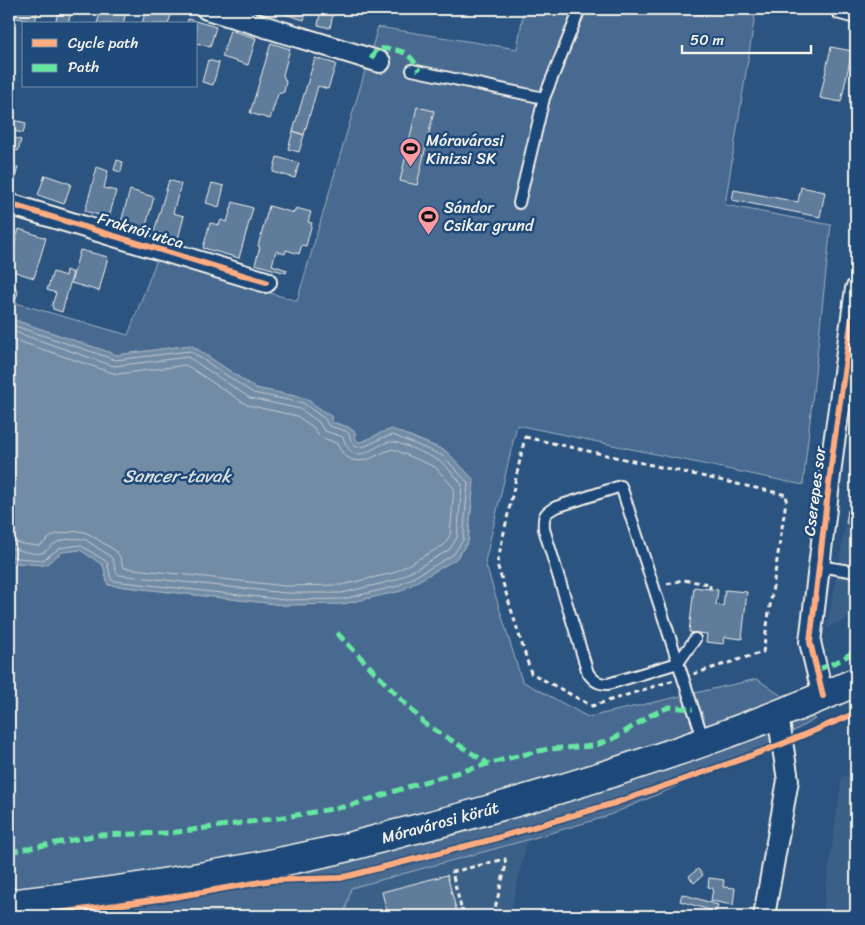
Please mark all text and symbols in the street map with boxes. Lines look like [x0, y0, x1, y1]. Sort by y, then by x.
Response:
legend [22, 22, 198, 88]
scale bar [682, 22, 811, 54]
text: 50 m [690, 27, 725, 53]
text: Cycle path [68, 30, 139, 56]
text: Path [68, 54, 99, 80]
place label: Móravárosi Kinizsi SK [426, 126, 504, 173]
sports icon: Móravárosi Kinizsi SK [398, 137, 422, 168]
place label: Sándor Csikar grund [444, 193, 535, 240]
street label: Fraknói utca [94, 204, 188, 257]
sports icon: Sándor Csikar grund [416, 204, 440, 235]
street label: Cserepes sor [795, 443, 835, 538]
water label: Sancer-tavak [123, 460, 232, 492]
street label: Móravárosi körút [378, 793, 502, 852]

